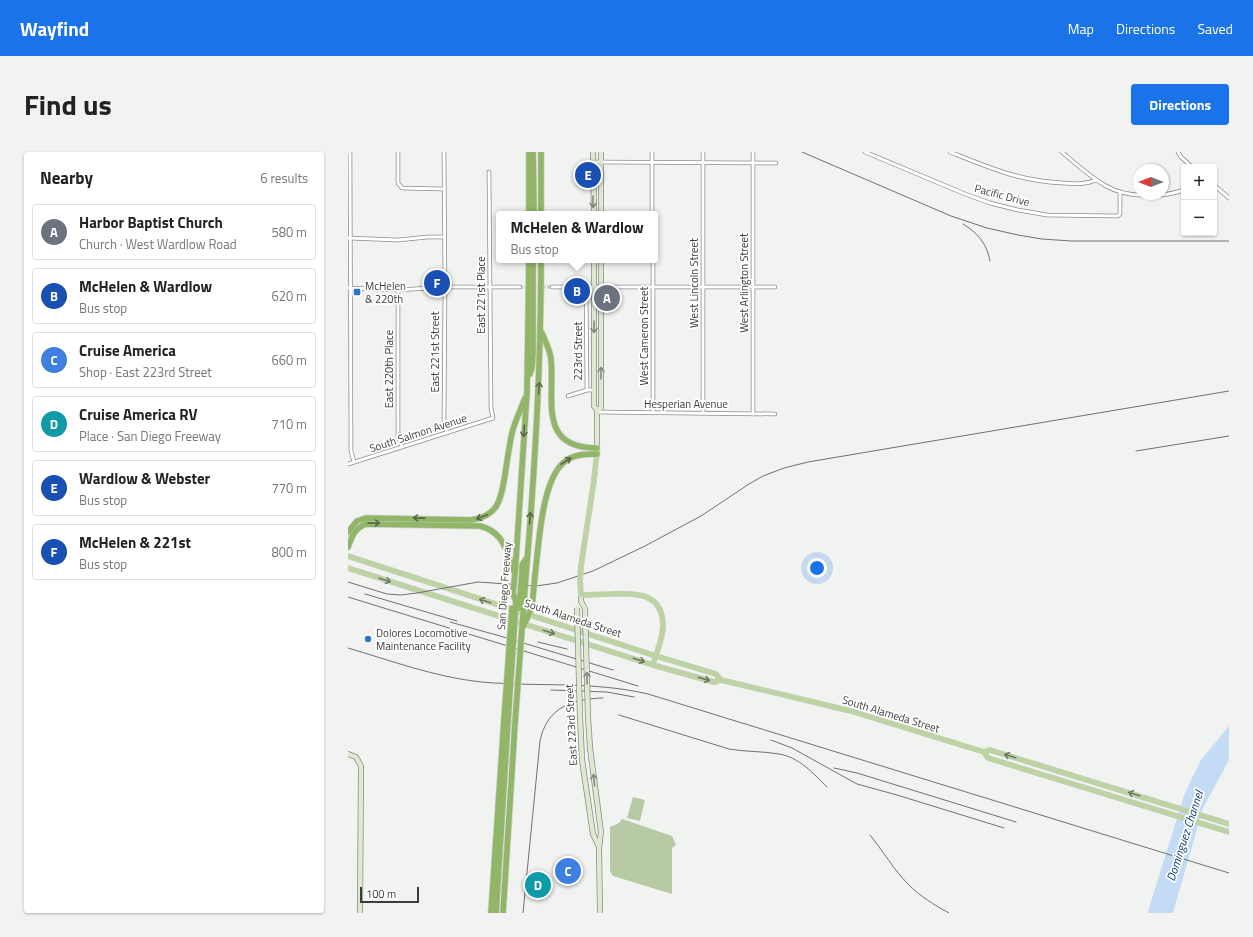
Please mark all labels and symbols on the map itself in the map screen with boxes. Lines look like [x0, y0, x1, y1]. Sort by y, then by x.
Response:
pin: E [575, 160, 601, 190]
north arrow [1133, 164, 1169, 200]
street label: Pacific Drive [973, 180, 1032, 210]
one-way arrow [589, 195, 597, 208]
street label: West Arlington Street [736, 233, 752, 333]
street label: West Lincoln Street [686, 238, 702, 328]
street label: East 221st Place [473, 256, 489, 334]
pin: F [424, 268, 450, 298]
pin: B [564, 276, 590, 306]
place label: McHelen & 220th [365, 278, 406, 307]
pin: A [594, 283, 620, 313]
street label: West Cameron Street [636, 286, 652, 385]
marker: McHelen & 220th [352, 287, 362, 297]
street label: East 221st Street [427, 311, 443, 393]
one-way arrow [590, 320, 598, 333]
street label: 223rd Street [570, 321, 586, 380]
street label: East 220th Place [381, 329, 397, 408]
one-way arrow [597, 367, 605, 380]
one-way arrow [535, 382, 542, 395]
street label: Hesperian Avenue [644, 396, 728, 412]
street label: South Salmon Avenue [367, 410, 469, 456]
one-way arrow [521, 424, 528, 437]
one-way arrow [561, 457, 572, 465]
one-way arrow [526, 512, 534, 525]
one-way arrow [477, 513, 489, 521]
one-way arrow [413, 514, 426, 522]
one-way arrow [367, 520, 380, 527]
street label: San Diego Freeway [493, 541, 515, 631]
your location [807, 558, 827, 578]
one-way arrow [379, 576, 391, 584]
street label: South Alameda Street [522, 595, 624, 641]
one-way arrow [479, 597, 492, 604]
place label: Dolores Locomotive Maintenance Facility [376, 625, 471, 654]
one-way arrow [542, 629, 555, 636]
marker: Dolores Locomotive Maintenance Facility [363, 634, 373, 644]
one-way arrow [633, 657, 645, 665]
one-way arrow [583, 672, 591, 685]
one-way arrow [697, 676, 710, 683]
street label: East 223rd Street [561, 684, 581, 766]
street label: South Alameda Street [840, 692, 942, 736]
one-way arrow [1003, 752, 1016, 759]
one-way arrow [590, 774, 598, 787]
water label: Dominguez Channel [1161, 787, 1208, 883]
one-way arrow [1128, 790, 1140, 798]
pin: C [555, 856, 581, 886]
pin: D [525, 870, 551, 900]
scale bar [360, 885, 419, 904]

